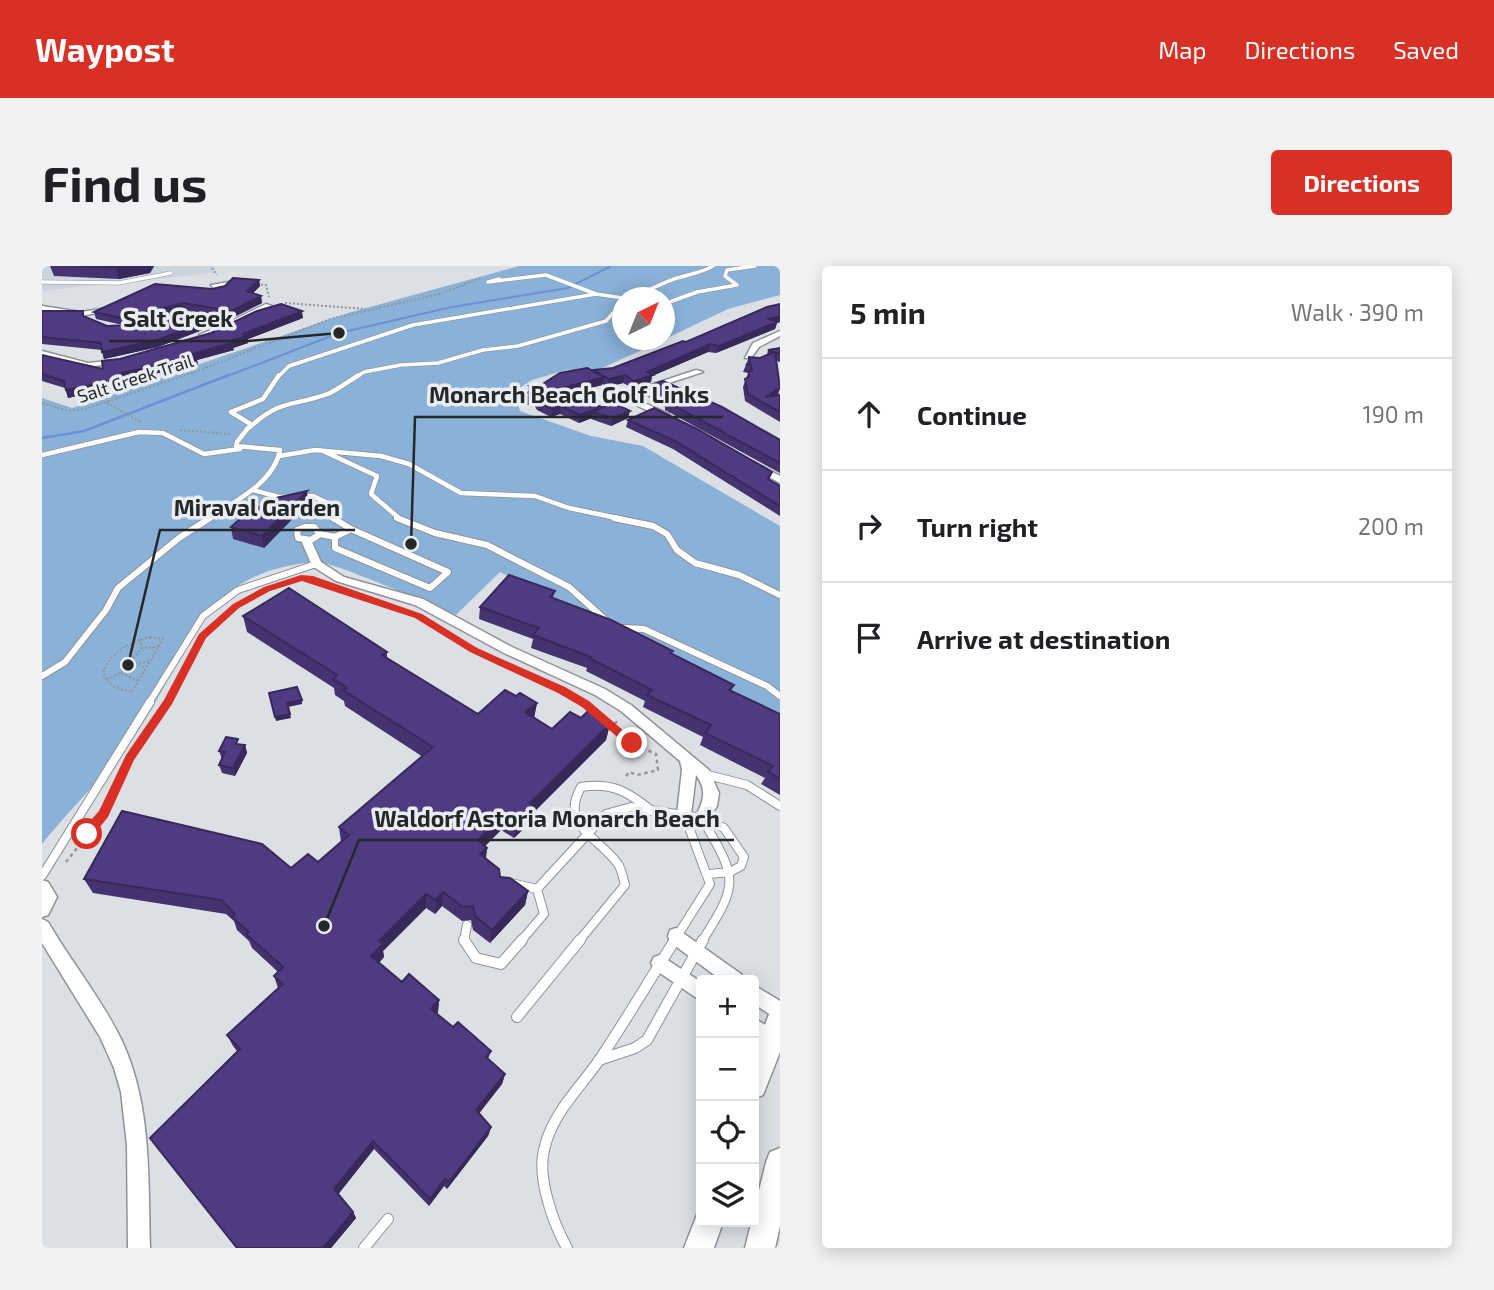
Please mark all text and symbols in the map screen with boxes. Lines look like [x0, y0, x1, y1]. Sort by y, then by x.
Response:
text: Waypost [35, 29, 174, 69]
text: Map [1158, 35, 1206, 64]
text: Directions [1244, 35, 1355, 64]
text: Saved [1393, 35, 1459, 64]
button: Directions [1271, 150, 1452, 215]
text: Find us [42, 153, 207, 212]
north arrow [612, 287, 675, 350]
text: 5 min [850, 294, 926, 330]
callout: Salt Creek [109, 297, 248, 341]
text: Walk · 390 m [1291, 298, 1424, 326]
text: Salt Creek [123, 304, 233, 332]
street label: Salt Creek Trail [74, 349, 197, 407]
callout: Monarch Beach Golf Links [415, 373, 723, 417]
text: Monarch Beach Golf Links [429, 380, 709, 408]
icon: ahead [850, 395, 888, 433]
text: Continue [917, 399, 1027, 430]
text: 190 m [1363, 400, 1424, 428]
callout: Miraval Garden [160, 486, 355, 530]
text: Miraval Garden [174, 493, 340, 521]
icon: right [850, 507, 888, 545]
text: Turn right [917, 511, 1038, 542]
text: 200 m [1358, 512, 1424, 540]
icon: arrive [850, 619, 888, 657]
text: Arrive at destination [917, 623, 1170, 654]
route end [616, 727, 647, 758]
callout: Waldorf Astoria Monarch Beach [359, 796, 734, 840]
text: Waldorf Astoria Monarch Beach [374, 804, 720, 832]
route start [71, 818, 102, 849]
map controls [696, 975, 759, 1227]
button: + [696, 975, 759, 1038]
button: − [696, 1038, 759, 1101]
button: locate [696, 1101, 759, 1164]
button: layers [696, 1164, 759, 1227]

